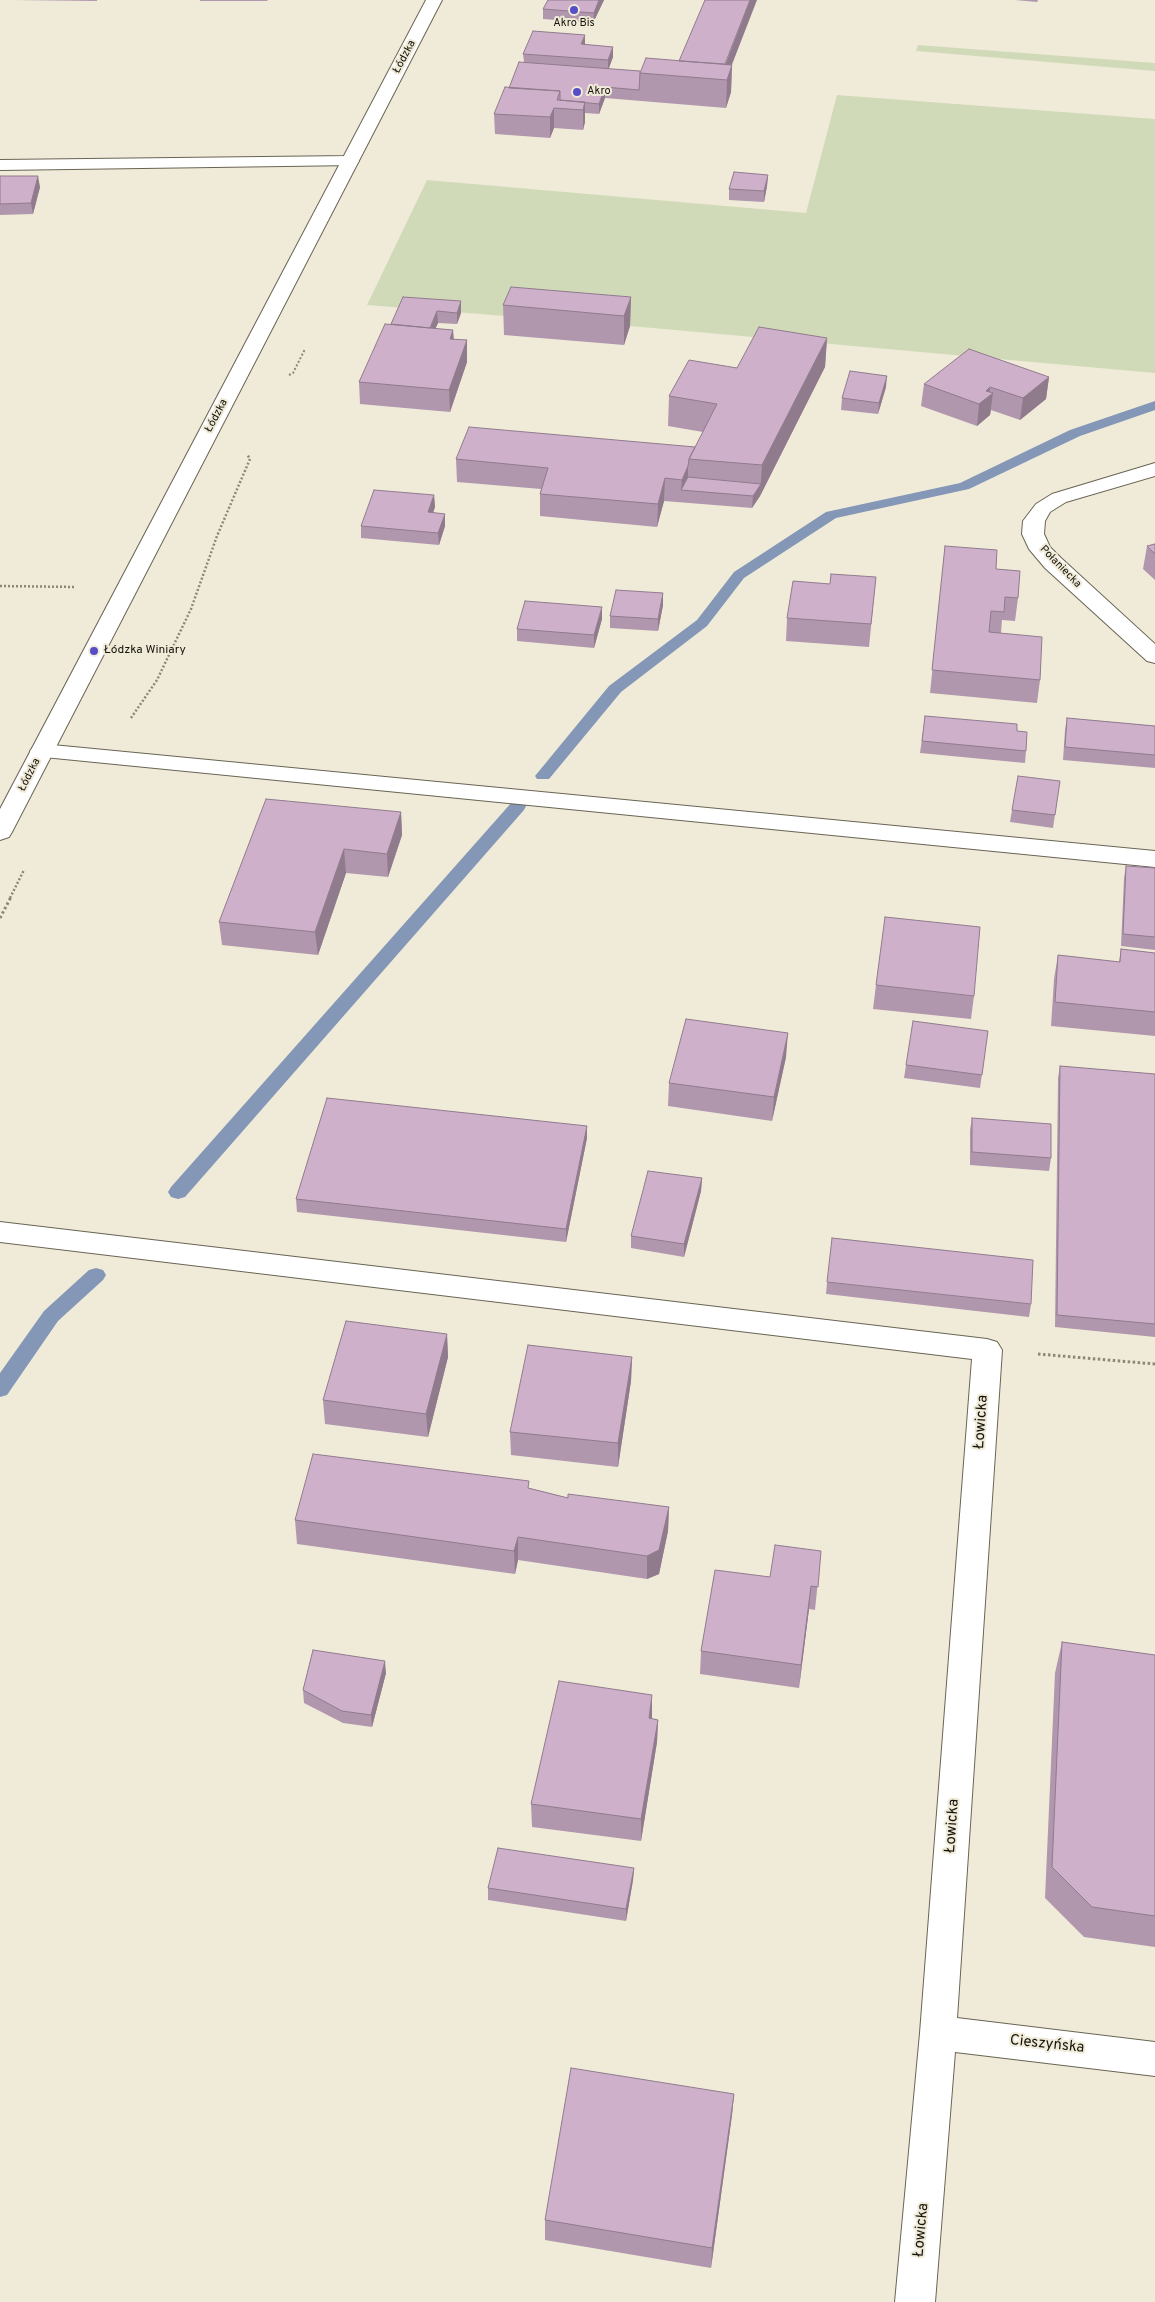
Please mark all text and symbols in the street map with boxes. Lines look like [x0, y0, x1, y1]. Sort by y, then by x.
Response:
marker: Akro Bis [568, 4, 580, 16]
place label: Akro Bis [553, 17, 595, 31]
street label: Łódzka [391, 38, 419, 76]
place label: Akro [587, 85, 611, 99]
marker: Akro [571, 86, 583, 98]
street label: Łódzka [203, 397, 231, 435]
street label: Połaniecka [1037, 543, 1083, 591]
place label: Łódzka Winiary [104, 644, 186, 658]
marker: Łódzka Winiary [88, 645, 100, 657]
street label: Łódzka [16, 756, 44, 794]
street label: Łowicka [971, 1394, 993, 1450]
street label: Łowicka [942, 1798, 964, 1854]
street label: Cieszyńska [1009, 2032, 1085, 2058]
street label: Łowicka [911, 2202, 933, 2258]

